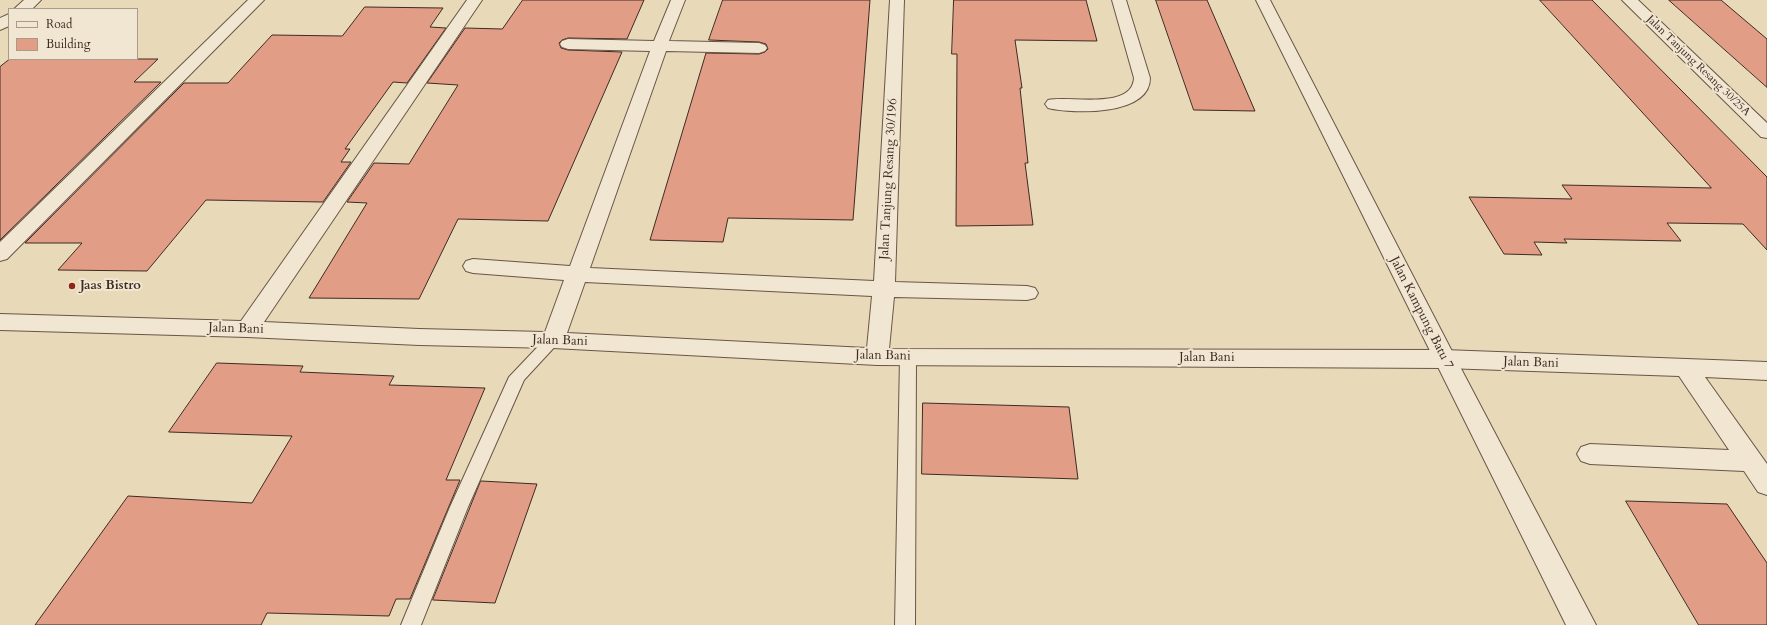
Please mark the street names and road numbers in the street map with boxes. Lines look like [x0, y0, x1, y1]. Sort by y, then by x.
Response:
street label: Jalan Tanjung Resang 30/25A [1643, 13, 1753, 119]
street label: Jalan Tanjung Resang 30/196 [877, 98, 901, 260]
street label: Jalan Kampung Batu 7 [1386, 254, 1456, 372]
street label: Jalan Bani [208, 320, 264, 338]
street label: Jalan Bani [532, 332, 588, 350]
street label: Jalan Bani [855, 348, 911, 364]
street label: Jalan Bani [1179, 350, 1235, 366]
street label: Jalan Bani [1503, 354, 1559, 372]

